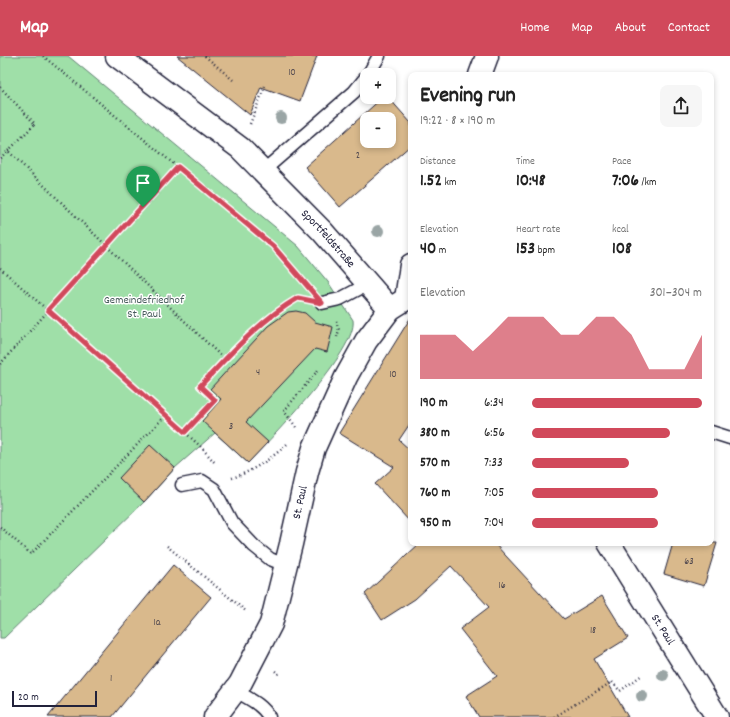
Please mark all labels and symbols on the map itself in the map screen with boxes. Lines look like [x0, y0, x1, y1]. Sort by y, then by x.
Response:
house number: 10 [288, 66, 296, 80]
house number: 2 [356, 149, 360, 163]
pin [126, 166, 160, 207]
street label: Sportfeldstraße [297, 206, 359, 272]
park label: Gemeindefriedhof St. Paul [104, 292, 185, 323]
house number: 4 [256, 366, 260, 380]
house number: 10 [389, 368, 397, 382]
house number: 3 [229, 420, 233, 434]
street label: St. Paul [288, 484, 312, 521]
house number: 63 [684, 555, 694, 569]
house number: 16 [498, 579, 506, 593]
street label: St. Paul [647, 611, 679, 649]
house number: 1a [154, 616, 161, 630]
house number: 18 [590, 624, 596, 638]
house number: 1 [110, 672, 112, 686]
scale bar [12, 689, 97, 708]

